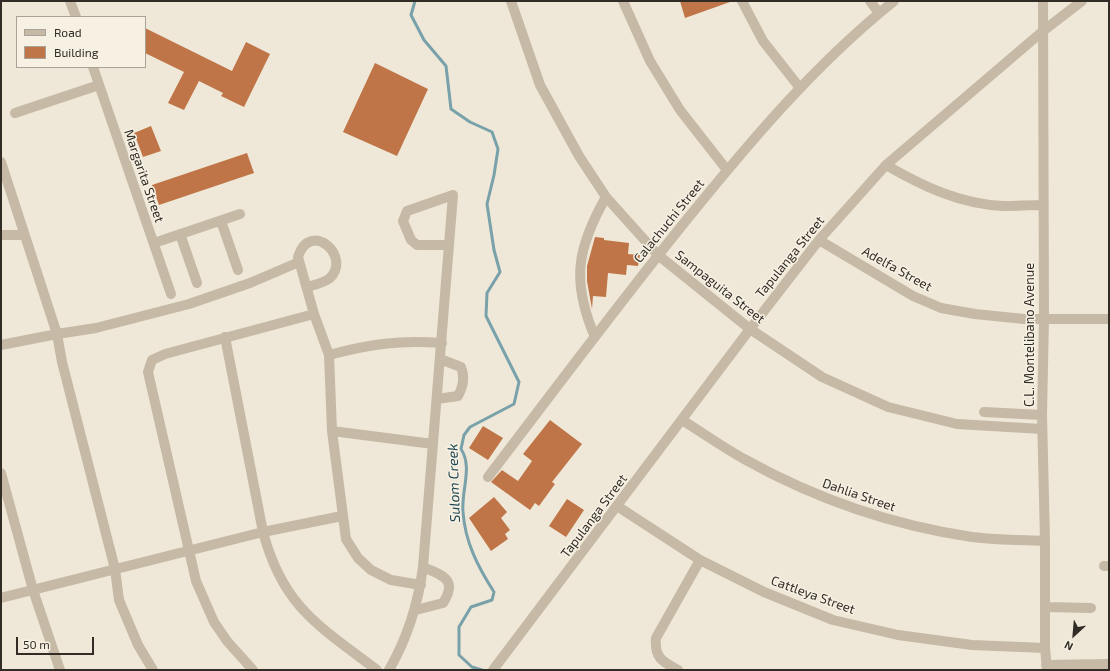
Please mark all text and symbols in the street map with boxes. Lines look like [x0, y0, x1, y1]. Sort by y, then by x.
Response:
legend [16, 16, 146, 68]
text: Road [54, 25, 82, 39]
text: Building [54, 45, 98, 59]
street label: Margarita Street [121, 127, 167, 225]
street label: Calachuchi Street [631, 176, 707, 266]
street label: Tapulanga Street [752, 213, 828, 301]
street label: Adelfa Street [859, 243, 935, 295]
street label: Sampaguita Street [672, 247, 768, 327]
street label: C.L. Montelibano Avenue [1022, 263, 1038, 407]
water label: Sulom Creek [444, 443, 464, 523]
street label: Tapulanga Street [558, 471, 630, 561]
street label: Dahlia Street [820, 475, 898, 515]
street label: Cattleya Street [769, 573, 857, 617]
north arrow [1054, 615, 1094, 655]
scale bar [18, 629, 96, 655]
text: 50 m [23, 637, 50, 651]
text: N [1062, 639, 1075, 654]

